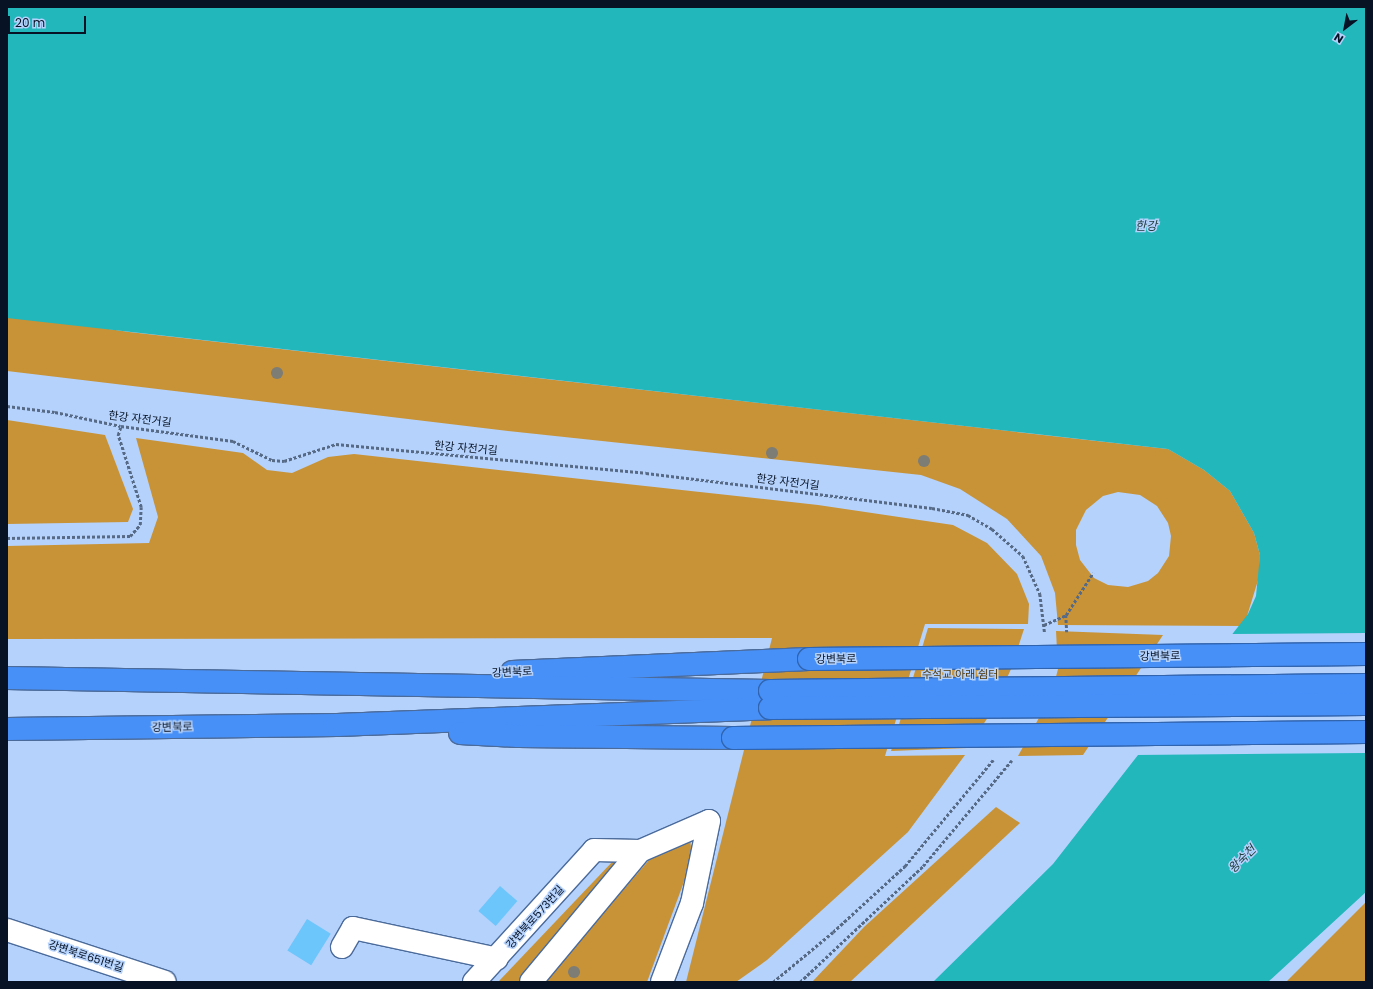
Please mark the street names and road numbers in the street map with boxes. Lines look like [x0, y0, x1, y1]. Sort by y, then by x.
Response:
street label: 한강 자전거길 [108, 409, 172, 429]
street label: 한강 자전거길 [434, 439, 498, 457]
street label: 한강 자전거길 [756, 472, 820, 492]
street label: 강변북로 [1140, 649, 1180, 663]
street label: 강변북로 [816, 652, 856, 666]
street label: 강변북로 [491, 664, 533, 680]
street label: 강변북로 [152, 720, 192, 734]
street label: 강변북로573번길 [503, 883, 567, 951]
street label: 강변북로651번길 [47, 938, 125, 974]

